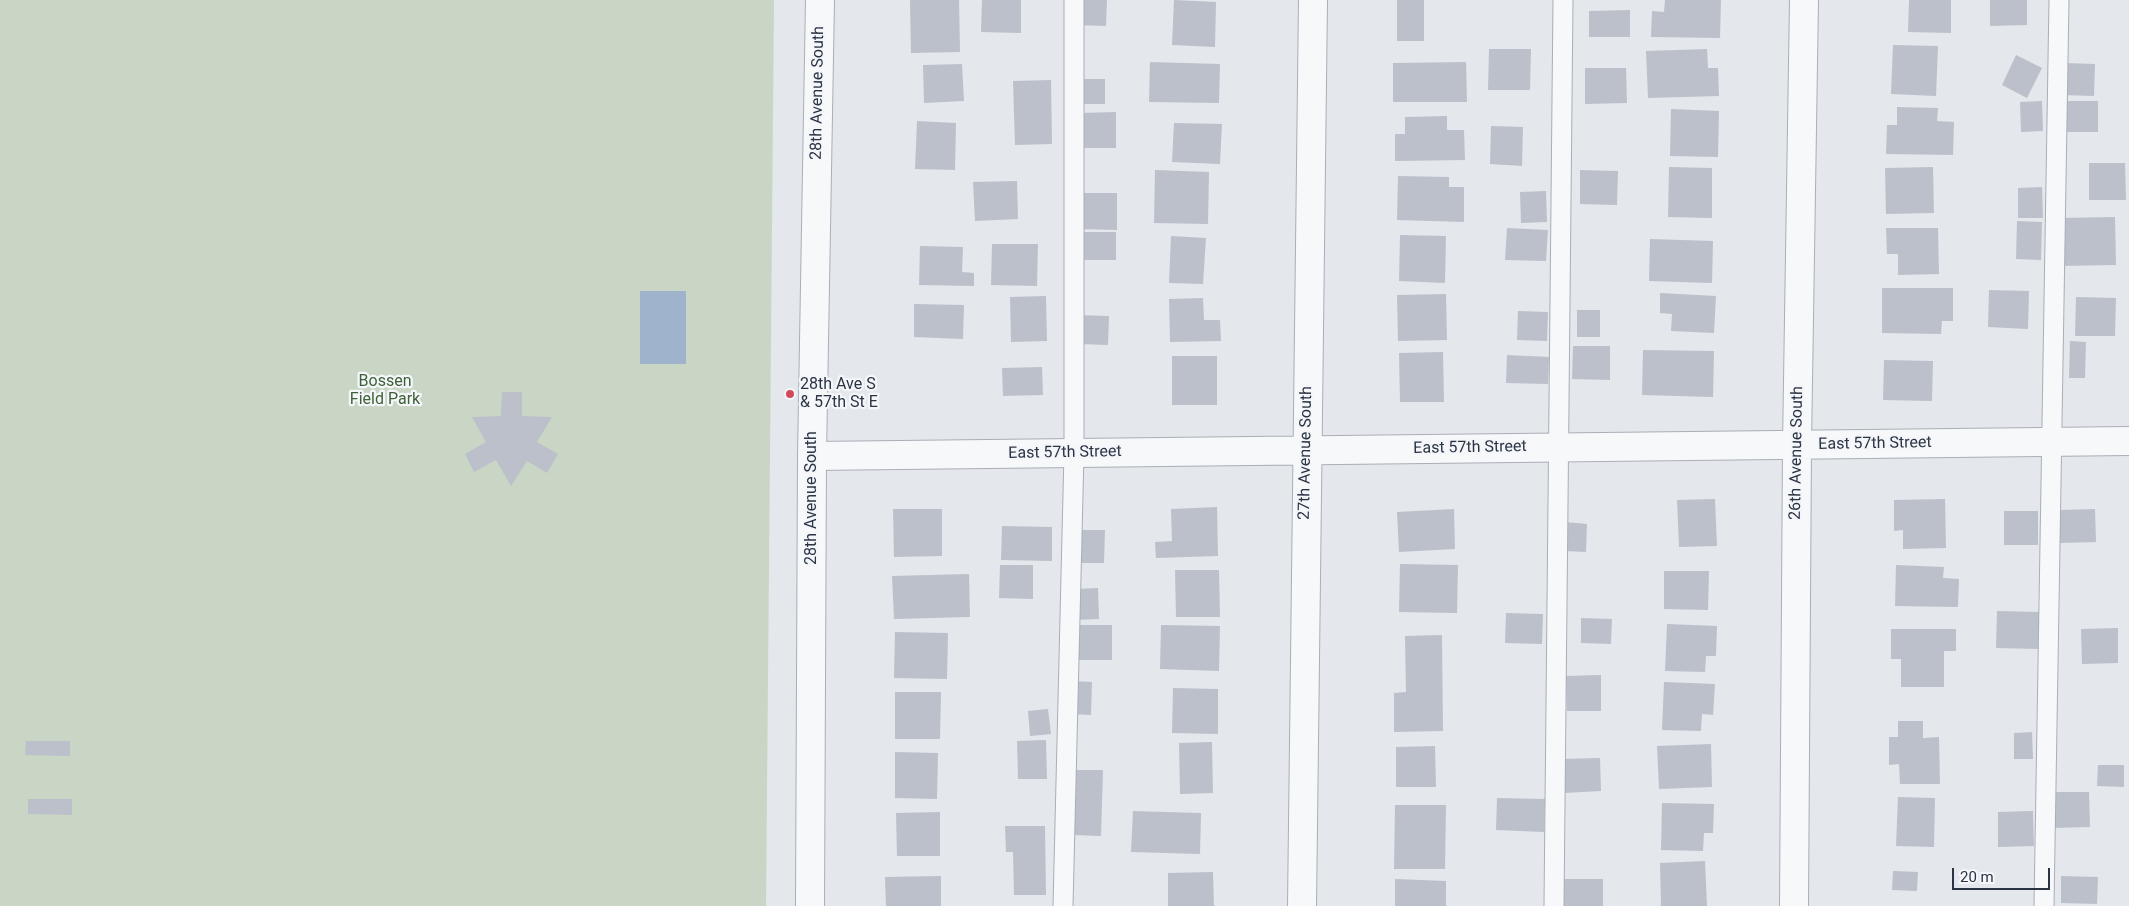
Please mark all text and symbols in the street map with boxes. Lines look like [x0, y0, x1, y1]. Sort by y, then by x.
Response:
street label: 28th Avenue South [807, 26, 829, 160]
park label: Bossen Field Park [350, 372, 420, 410]
place label: 28th Ave S & 57th St E [800, 375, 878, 413]
street label: 27th Avenue South [1295, 386, 1317, 520]
street label: 26th Avenue South [1786, 386, 1808, 520]
marker: 28th Ave S & 57th St E [784, 388, 796, 400]
street label: 28th Avenue South [802, 431, 822, 565]
street label: East 57th Street [1818, 433, 1932, 455]
street label: East 57th Street [1413, 437, 1527, 459]
street label: East 57th Street [1008, 442, 1122, 464]
scale bar [1954, 858, 2052, 890]
text: 20 m [1960, 868, 1994, 886]

